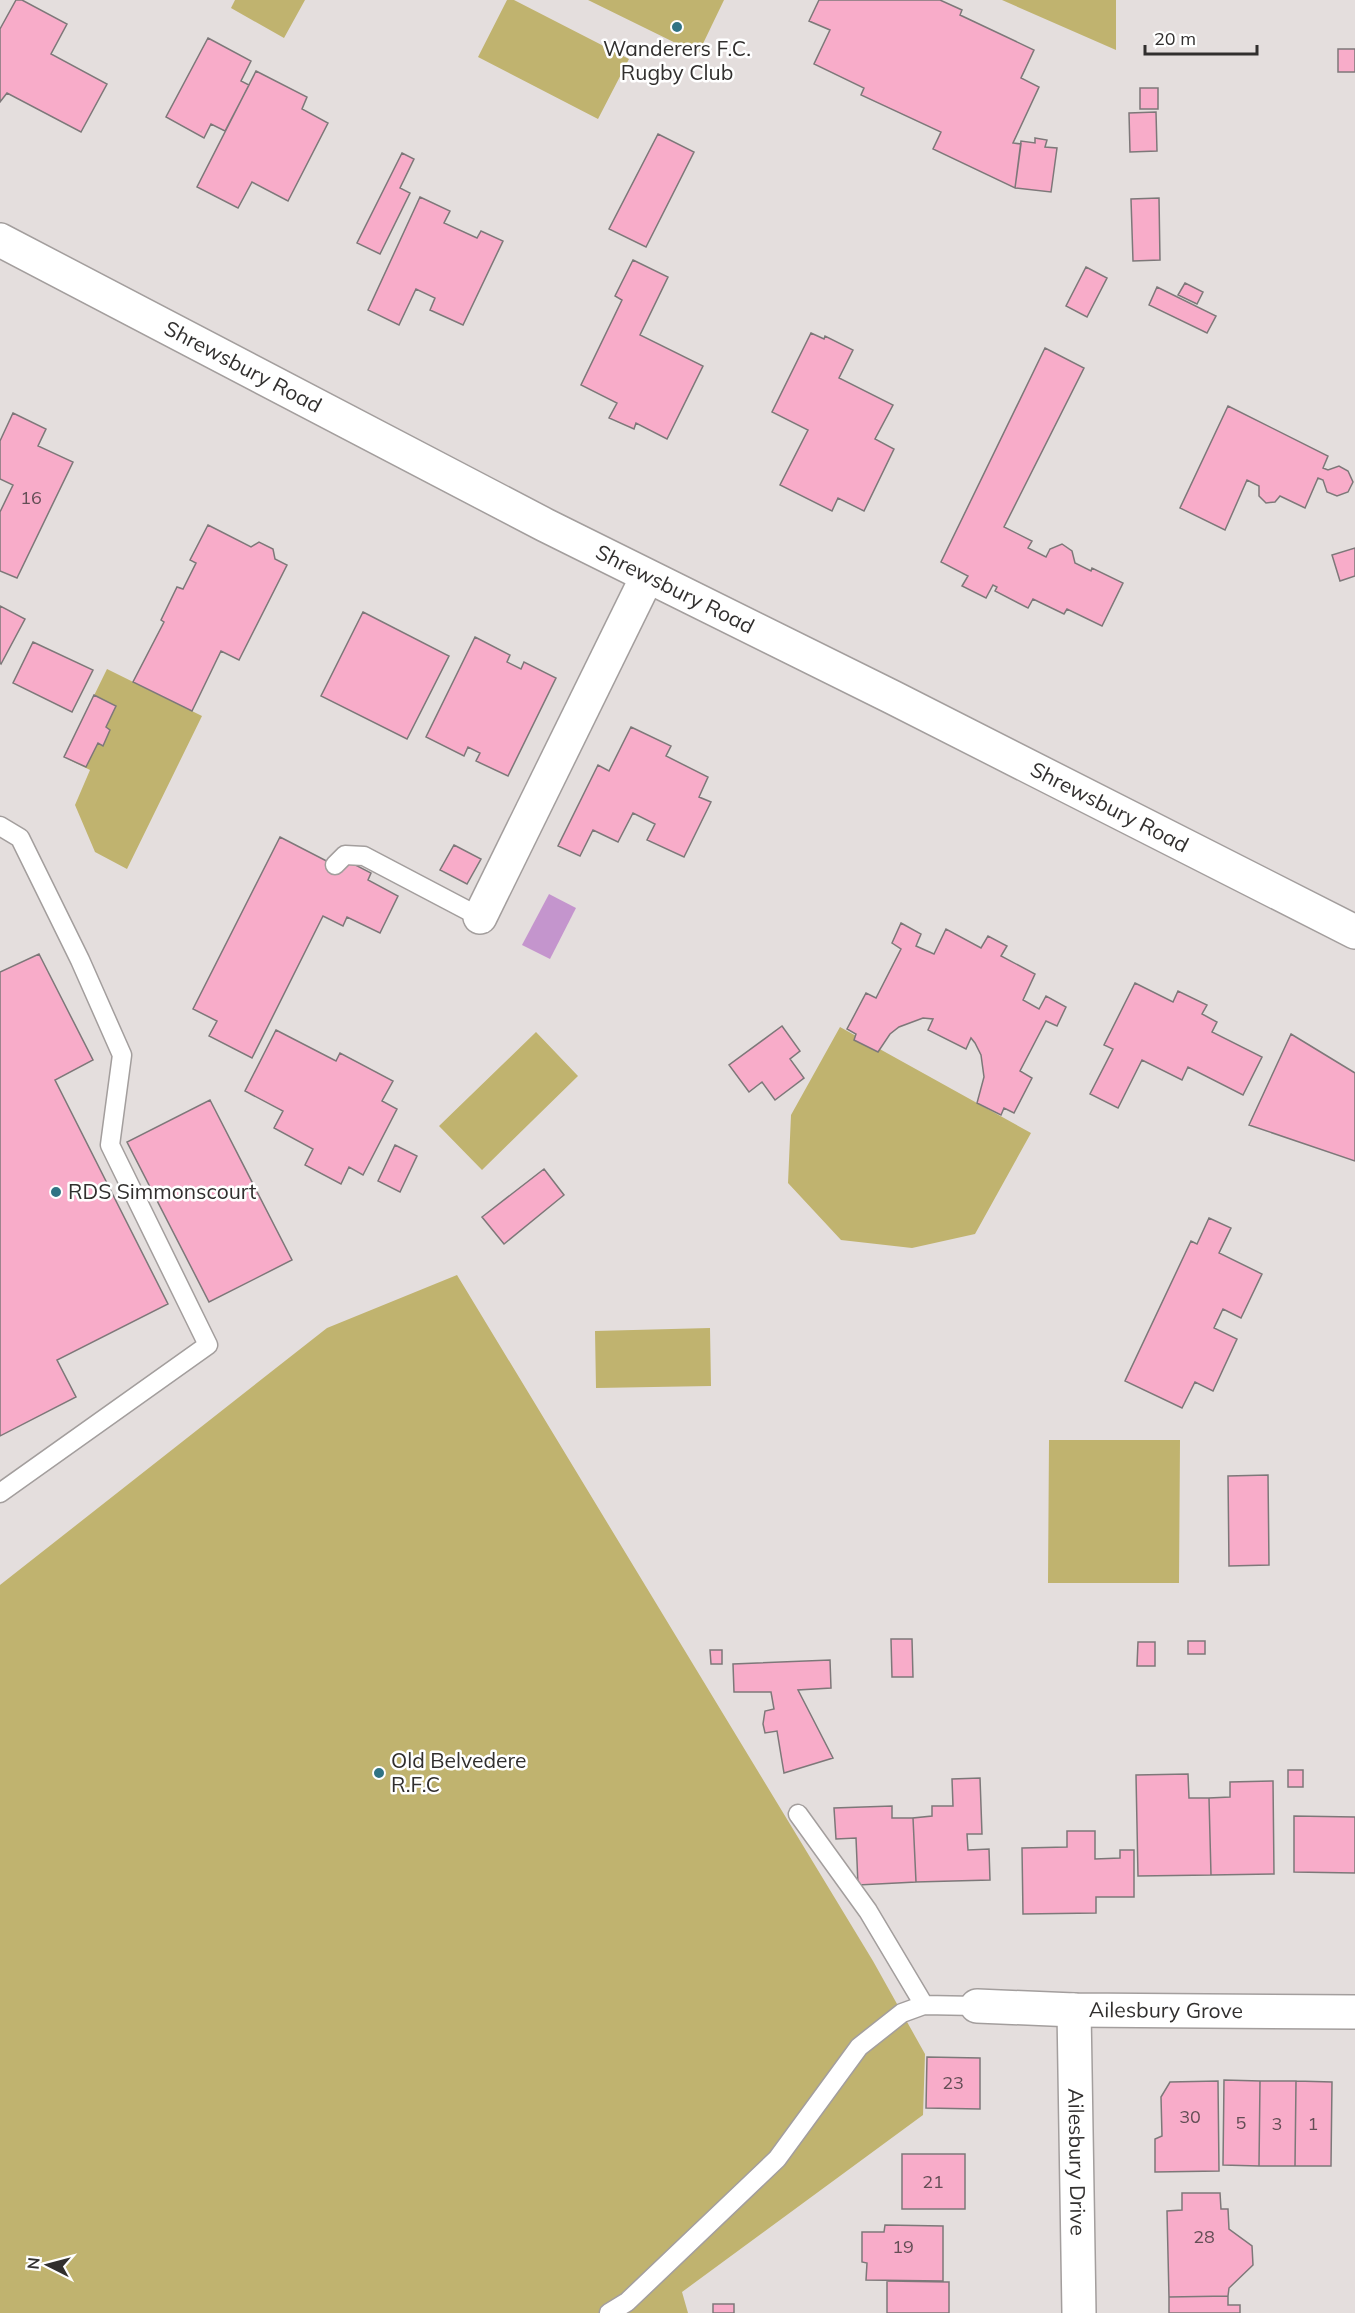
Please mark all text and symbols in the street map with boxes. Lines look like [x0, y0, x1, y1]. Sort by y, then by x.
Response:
scale bar [1145, 18, 1258, 56]
marker: Wanderers F.C. Rugby Club [670, 20, 684, 34]
text: 20 m [1154, 27, 1196, 50]
place label: Wanderers F.C. Rugby Club [603, 35, 751, 85]
street label: Shrewsbury Road [160, 314, 326, 418]
house number: 16 [20, 486, 42, 509]
street label: Shrewsbury Road [592, 538, 759, 639]
street label: Shrewsbury Road [1026, 755, 1193, 857]
place label: RDS Simmonscourt [68, 1178, 256, 1204]
marker: RDS Simmonscourt [49, 1185, 63, 1199]
place label: Old Belvedere R.F.C [391, 1747, 526, 1797]
marker: Old Belvedere R.F.C [372, 1766, 386, 1780]
street label: Ailesbury Grove [1089, 1996, 1243, 2023]
house number: 23 [942, 2071, 964, 2094]
street label: Ailesbury Drive [1063, 2088, 1092, 2236]
house number: 30 [1179, 2105, 1201, 2128]
house number: 5 [1236, 2111, 1247, 2134]
house number: 3 [1272, 2112, 1282, 2135]
house number: 1 [1308, 2112, 1318, 2135]
house number: 21 [922, 2170, 944, 2193]
house number: 28 [1193, 2225, 1215, 2248]
north arrow [18, 2235, 78, 2295]
house number: 19 [892, 2235, 914, 2258]
text: N [23, 2256, 44, 2270]

